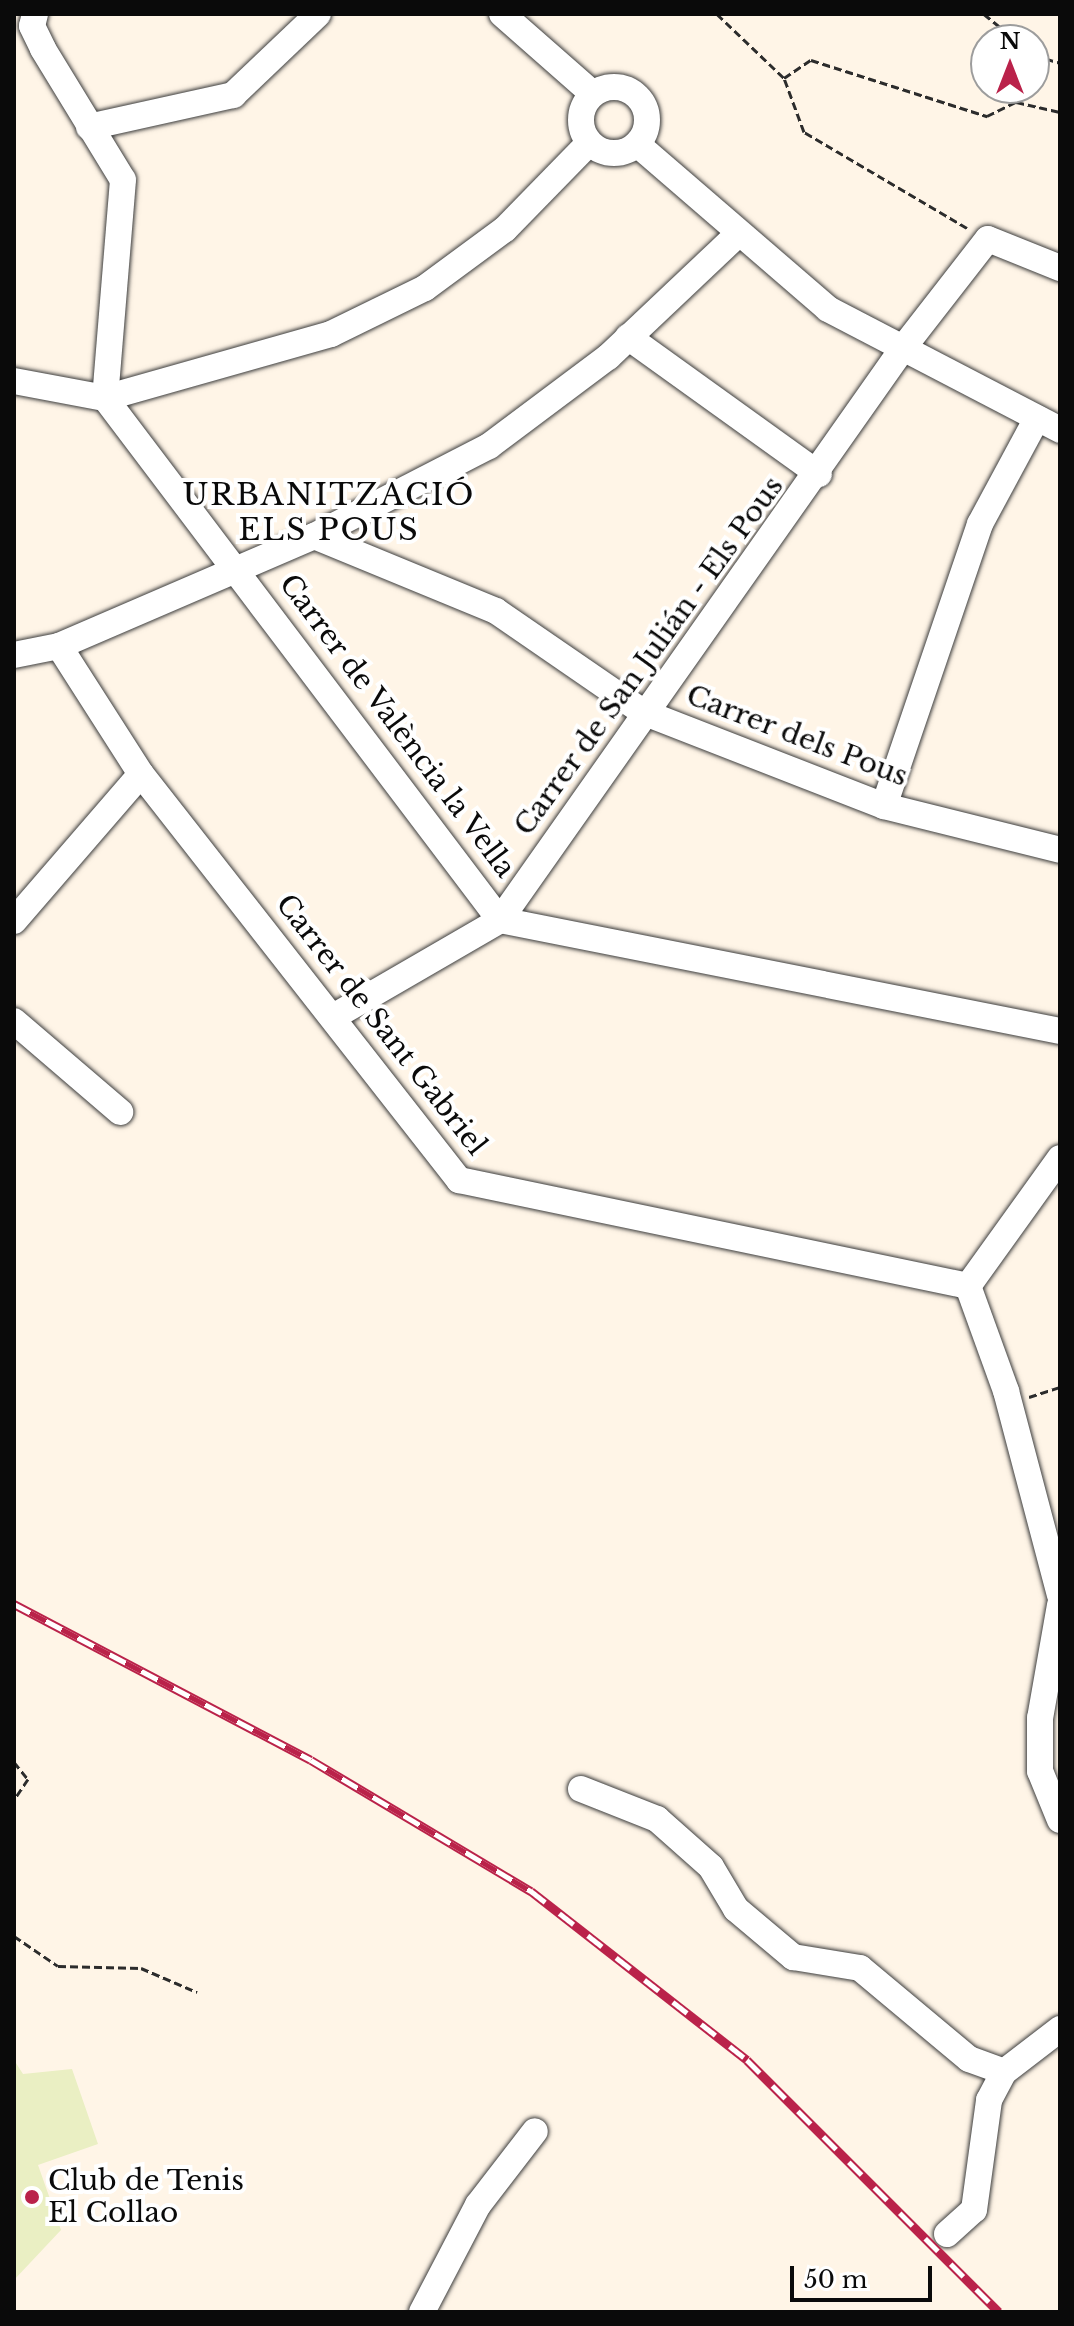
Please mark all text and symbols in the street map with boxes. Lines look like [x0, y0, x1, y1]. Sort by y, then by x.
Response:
north arrow [970, 24, 1050, 104]
text: N [1000, 28, 1020, 55]
street label: Carrer de San Julián - Els Pous [507, 470, 791, 842]
district label: URBANITZACIÓ ELS POUS [183, 477, 475, 548]
street label: Carrer de València la Vella [271, 566, 523, 886]
street label: Carrer dels Pous [681, 678, 913, 794]
street label: Carrer de Sant Gabriel [268, 888, 494, 1162]
place label: Club de Tenis El Collao [48, 2164, 245, 2230]
marker: Club de Tenis El Collao [23, 2188, 41, 2206]
scale bar [794, 2250, 936, 2300]
text: 50 m [804, 2265, 867, 2294]

